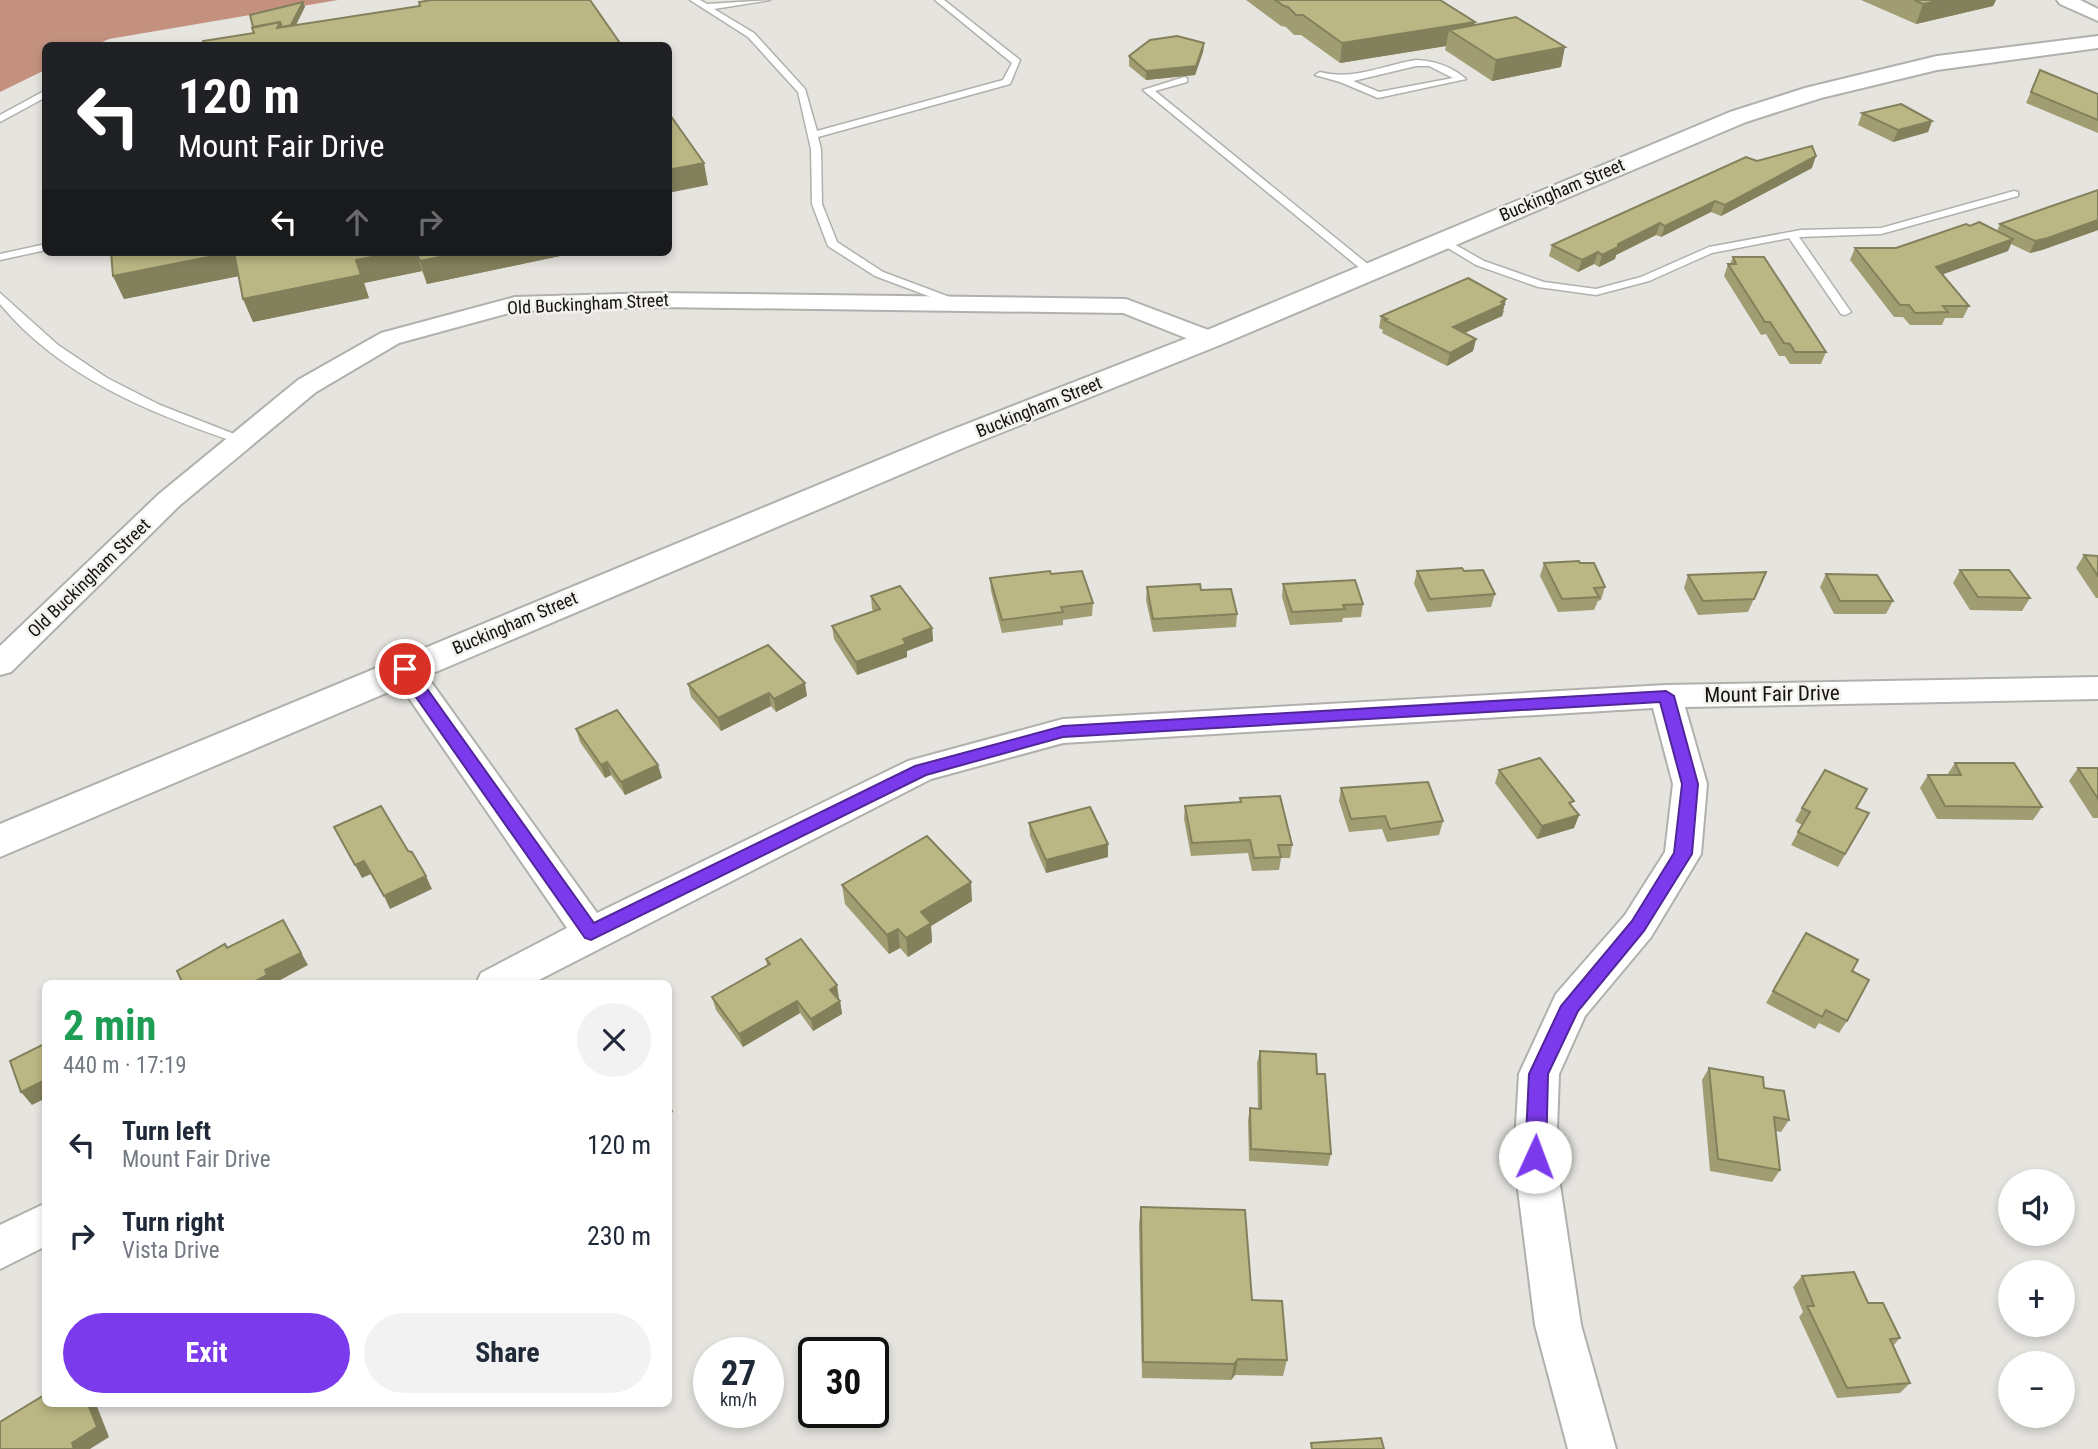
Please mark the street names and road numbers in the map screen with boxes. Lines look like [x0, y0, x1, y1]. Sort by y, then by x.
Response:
street label: Buckingham Street [1496, 154, 1628, 225]
street label: Old Buckingham Street [507, 289, 669, 318]
street label: Buckingham Street [973, 372, 1105, 441]
street label: Old Buckingham Street [23, 514, 154, 641]
street label: Buckingham Street [449, 587, 581, 658]
street label: Mount Fair Drive [1704, 681, 1840, 707]

